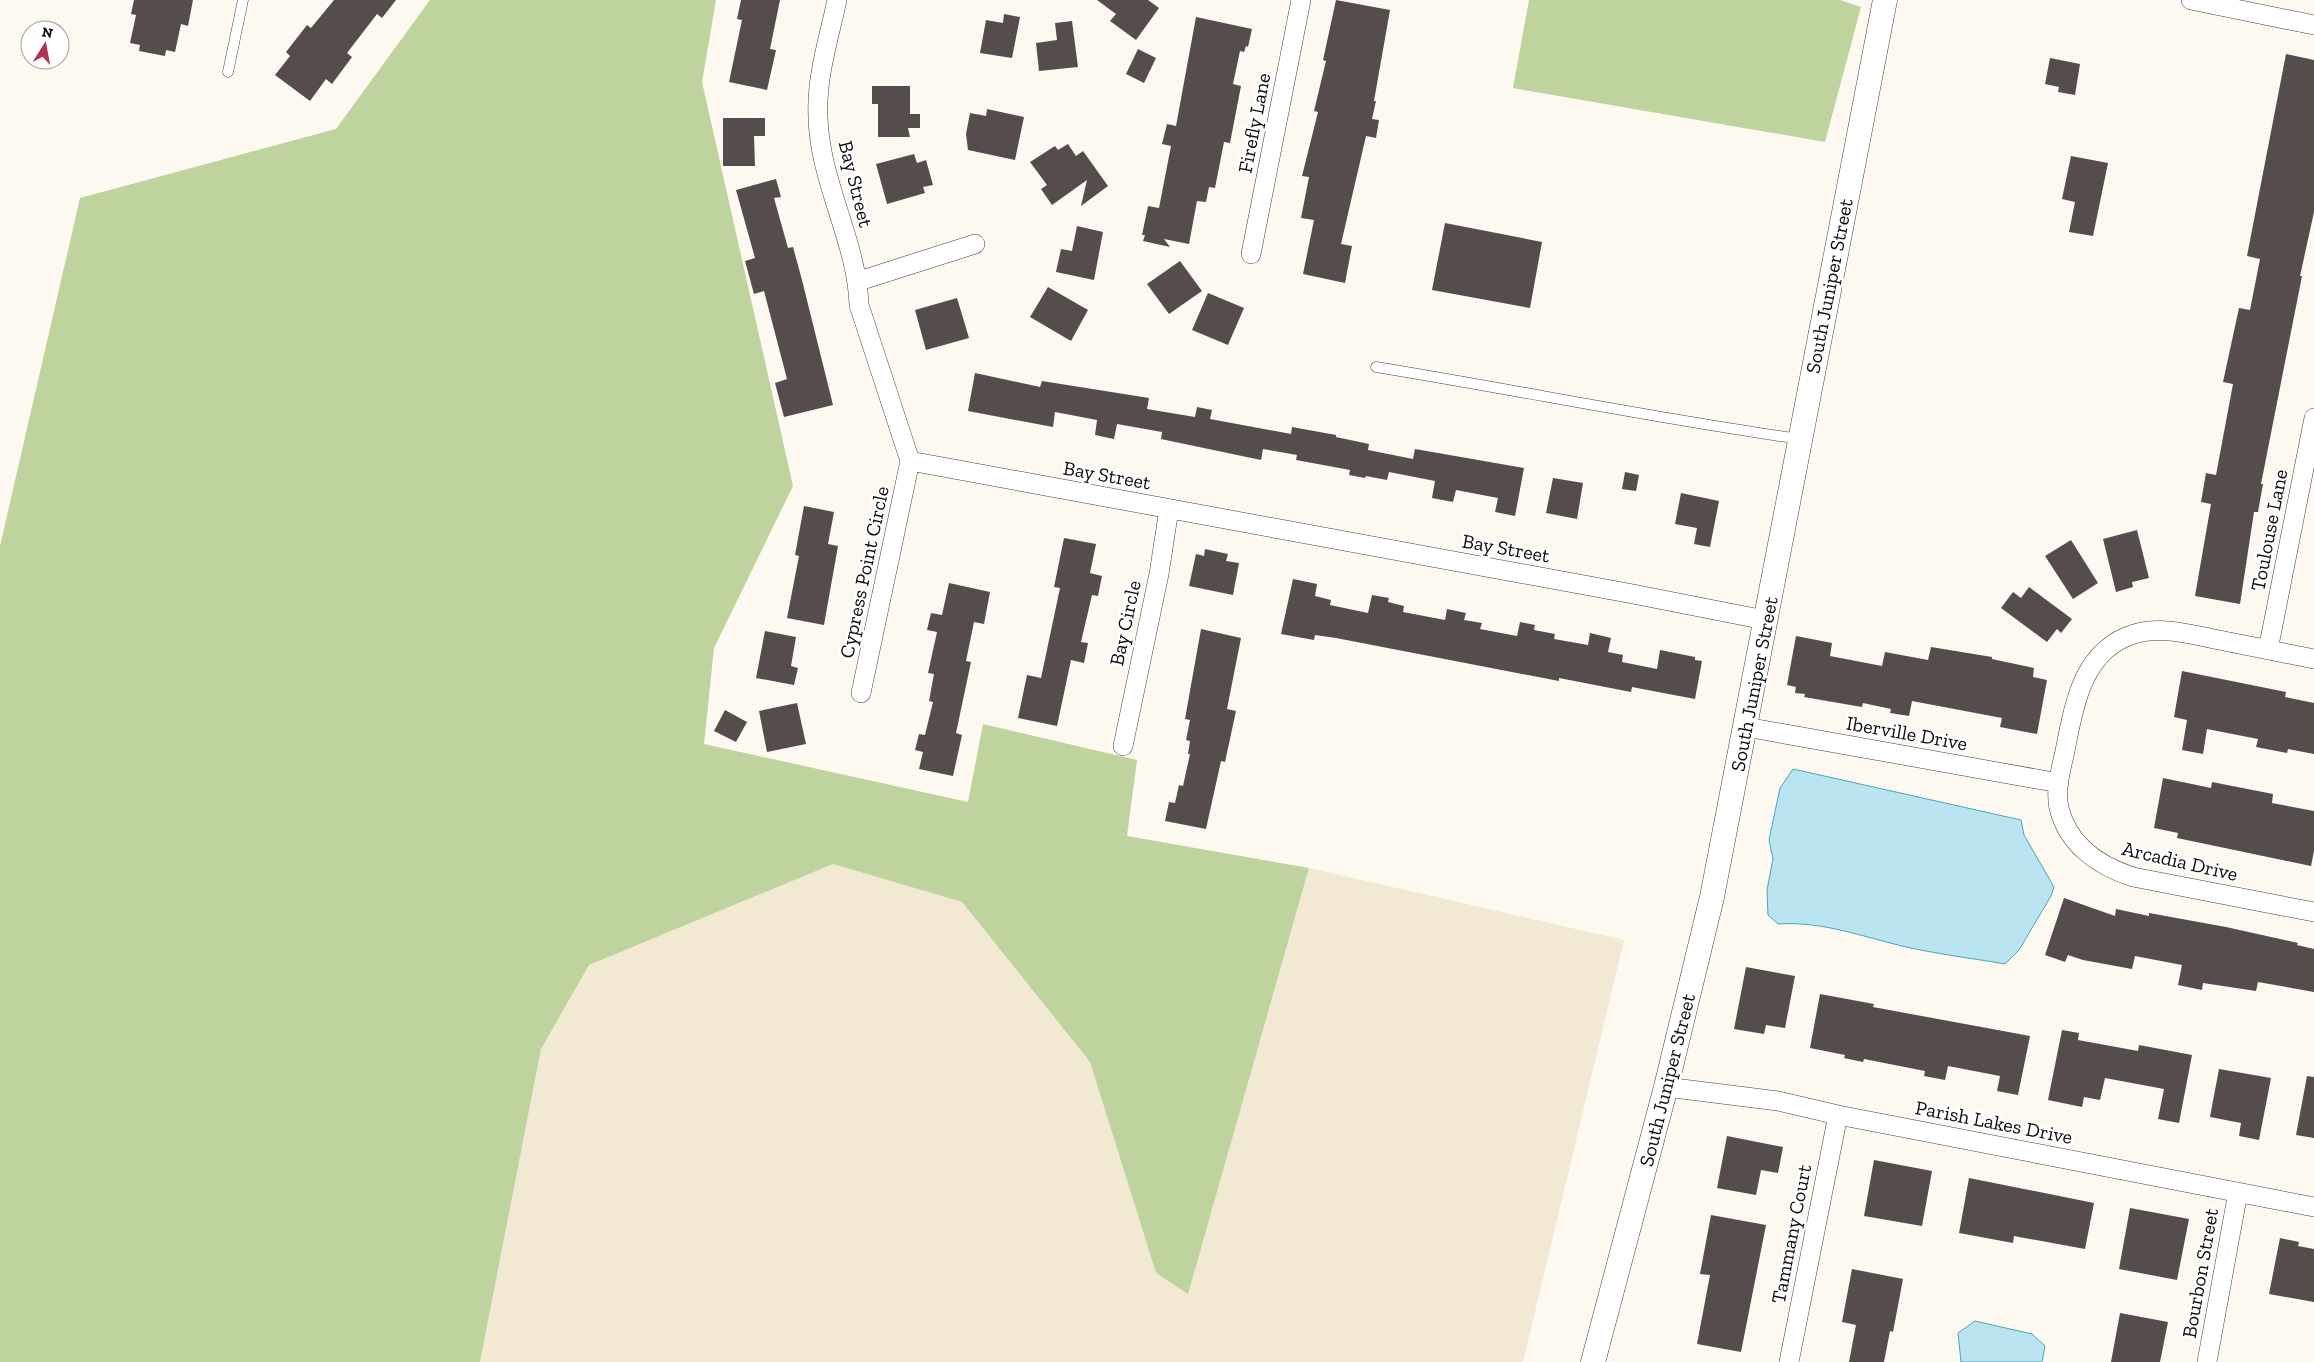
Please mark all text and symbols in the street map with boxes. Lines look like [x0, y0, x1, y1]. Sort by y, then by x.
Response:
north arrow [20, 20, 70, 70]
text: N [41, 23, 55, 42]
street label: Firefly Lane [1233, 71, 1275, 175]
street label: Bay Street [834, 138, 878, 230]
street label: South Juniper Street [1800, 196, 1858, 375]
street label: Bay Street [1061, 456, 1153, 495]
street label: Toulouse Lane [2245, 467, 2293, 593]
street label: Cypress Point Circle [834, 484, 894, 660]
street label: Bay Street [1460, 529, 1552, 568]
street label: Bay Circle [1104, 578, 1146, 668]
street label: South Juniper Street [1725, 594, 1783, 773]
street label: Iberville Drive [1845, 711, 1969, 755]
street label: Arcadia Drive [2120, 836, 2240, 886]
street label: South Juniper Street [1634, 990, 1700, 1169]
street label: Parish Lakes Drive [1913, 1095, 2075, 1149]
street label: Tammany Court [1766, 1162, 1816, 1306]
street label: Bourbon Street [2177, 1206, 2223, 1340]

